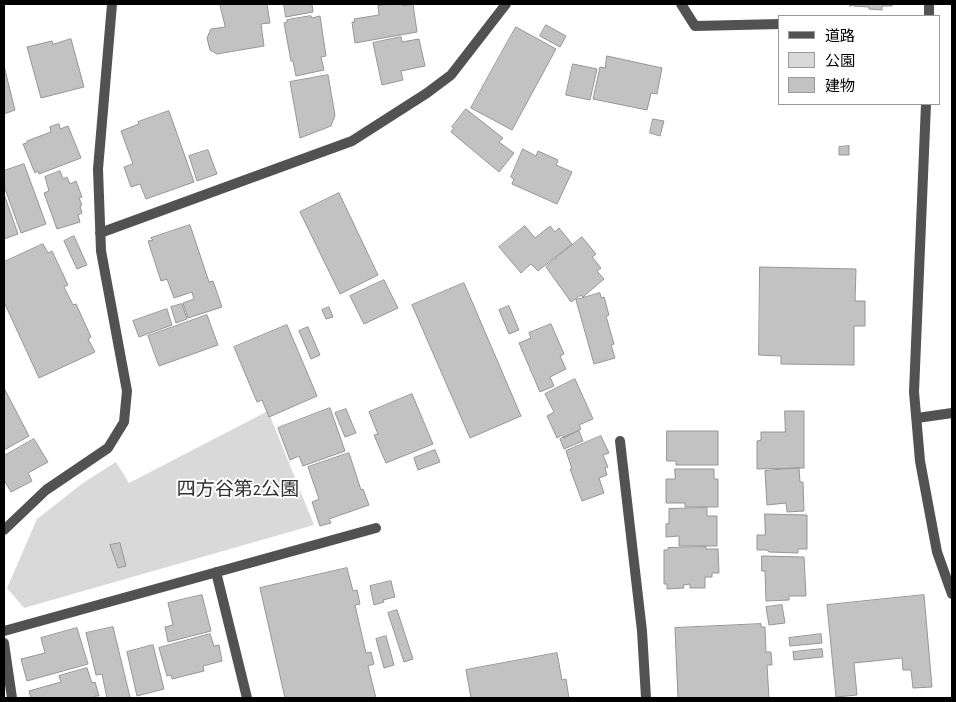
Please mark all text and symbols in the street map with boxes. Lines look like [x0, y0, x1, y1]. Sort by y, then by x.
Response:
legend [778, 15, 941, 105]
text: 道路 [825, 29, 855, 44]
text: 公園 [825, 54, 855, 69]
text: 建物 [825, 79, 855, 94]
park label: 四方谷第2公園 [177, 478, 299, 500]

